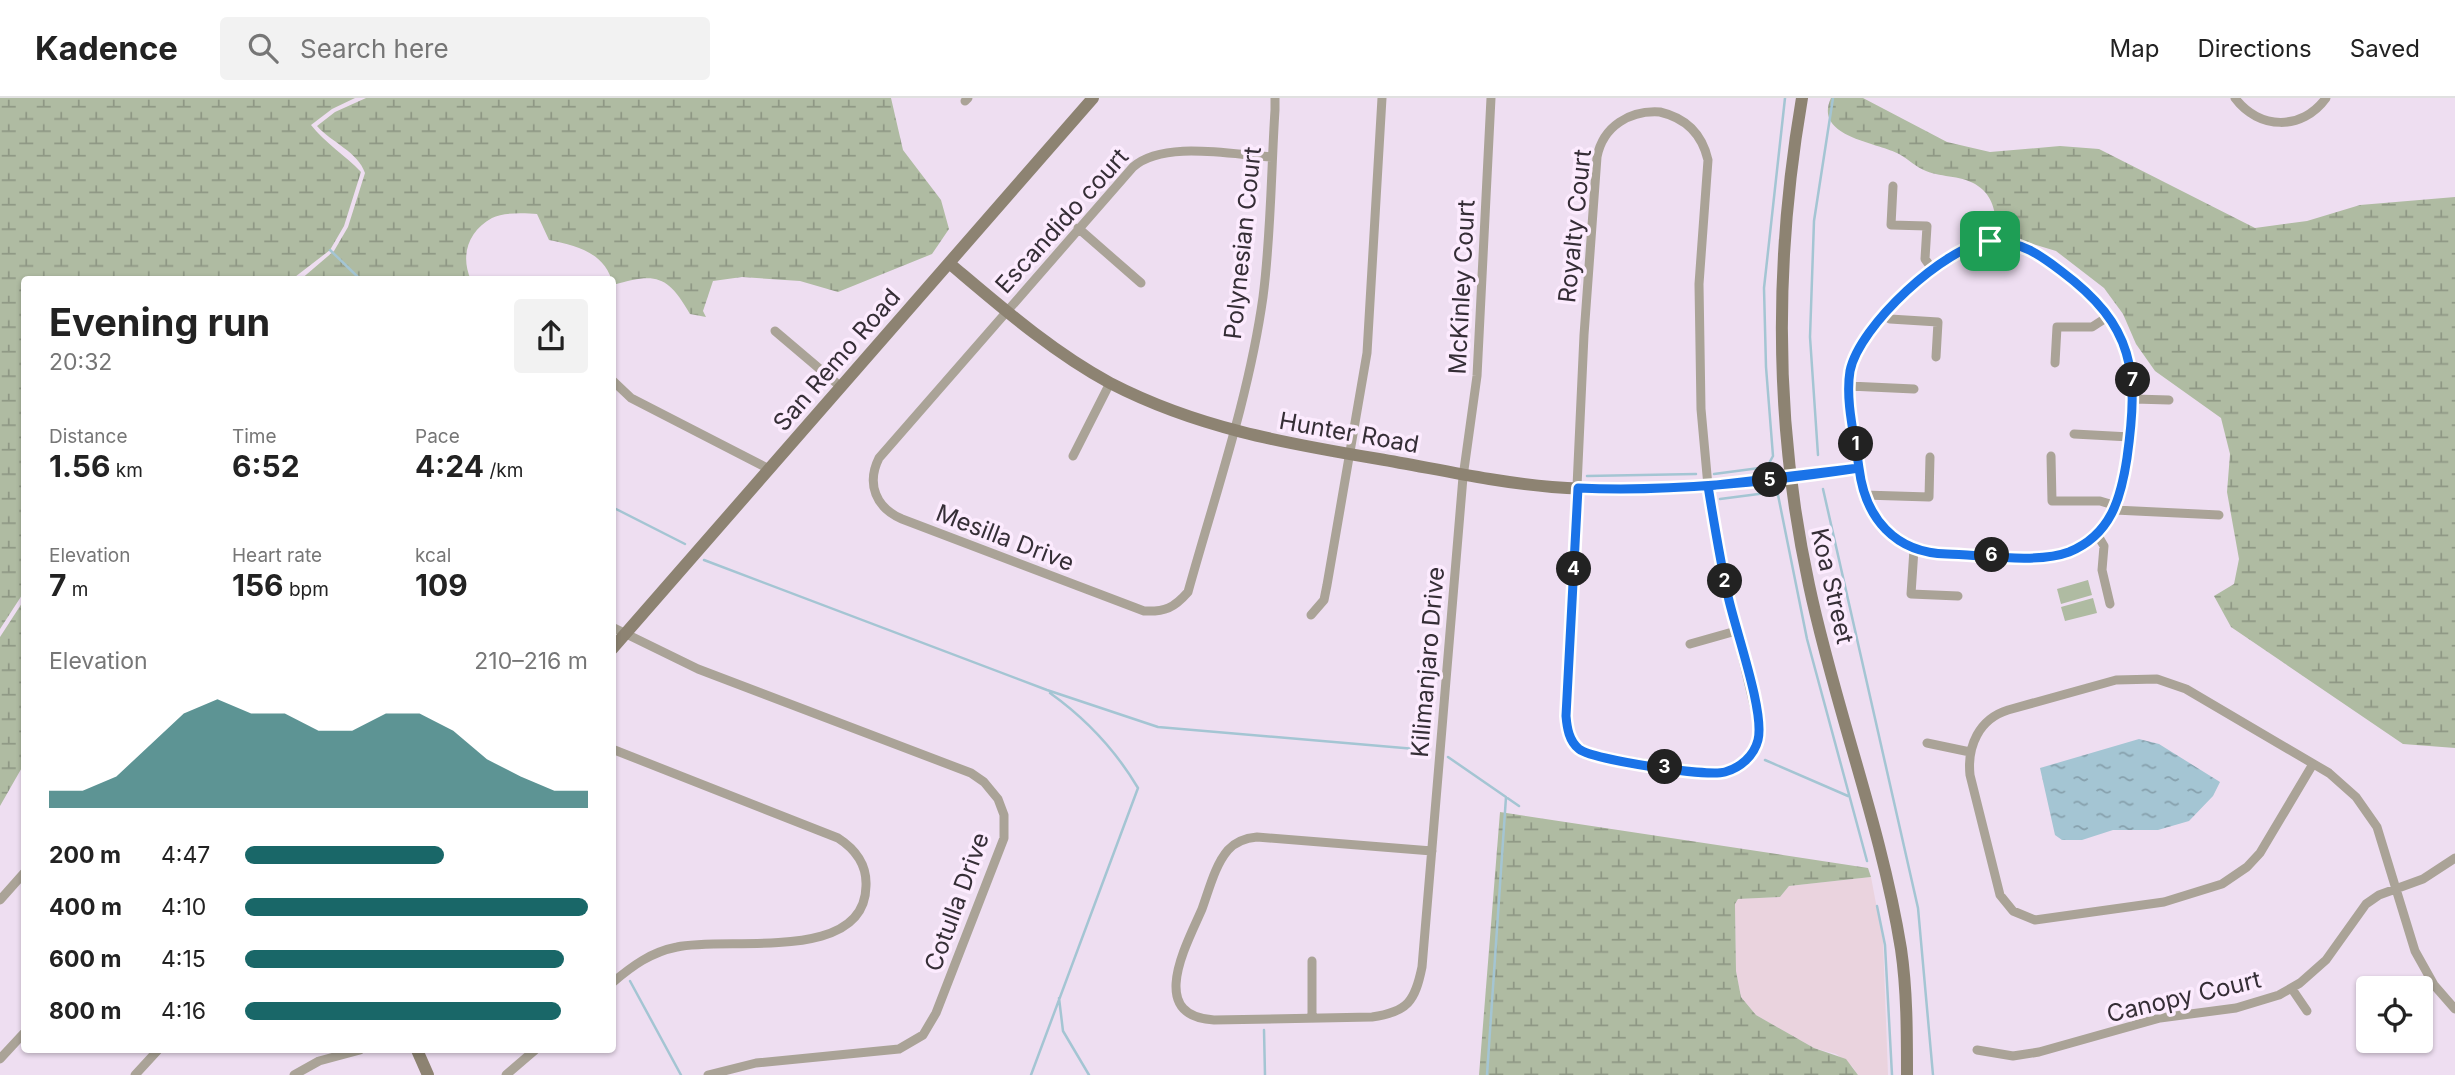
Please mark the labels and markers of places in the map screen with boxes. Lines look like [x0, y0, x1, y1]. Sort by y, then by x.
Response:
pin [1960, 211, 2020, 271]
pin: 7 [2116, 362, 2150, 398]
pin: 1 [1839, 426, 1874, 462]
pin: 5 [1752, 462, 1788, 498]
pin: 6 [1974, 538, 2010, 573]
pin: 4 [1556, 552, 1592, 587]
pin: 2 [1708, 564, 1742, 598]
pin: 3 [1648, 750, 1682, 784]

